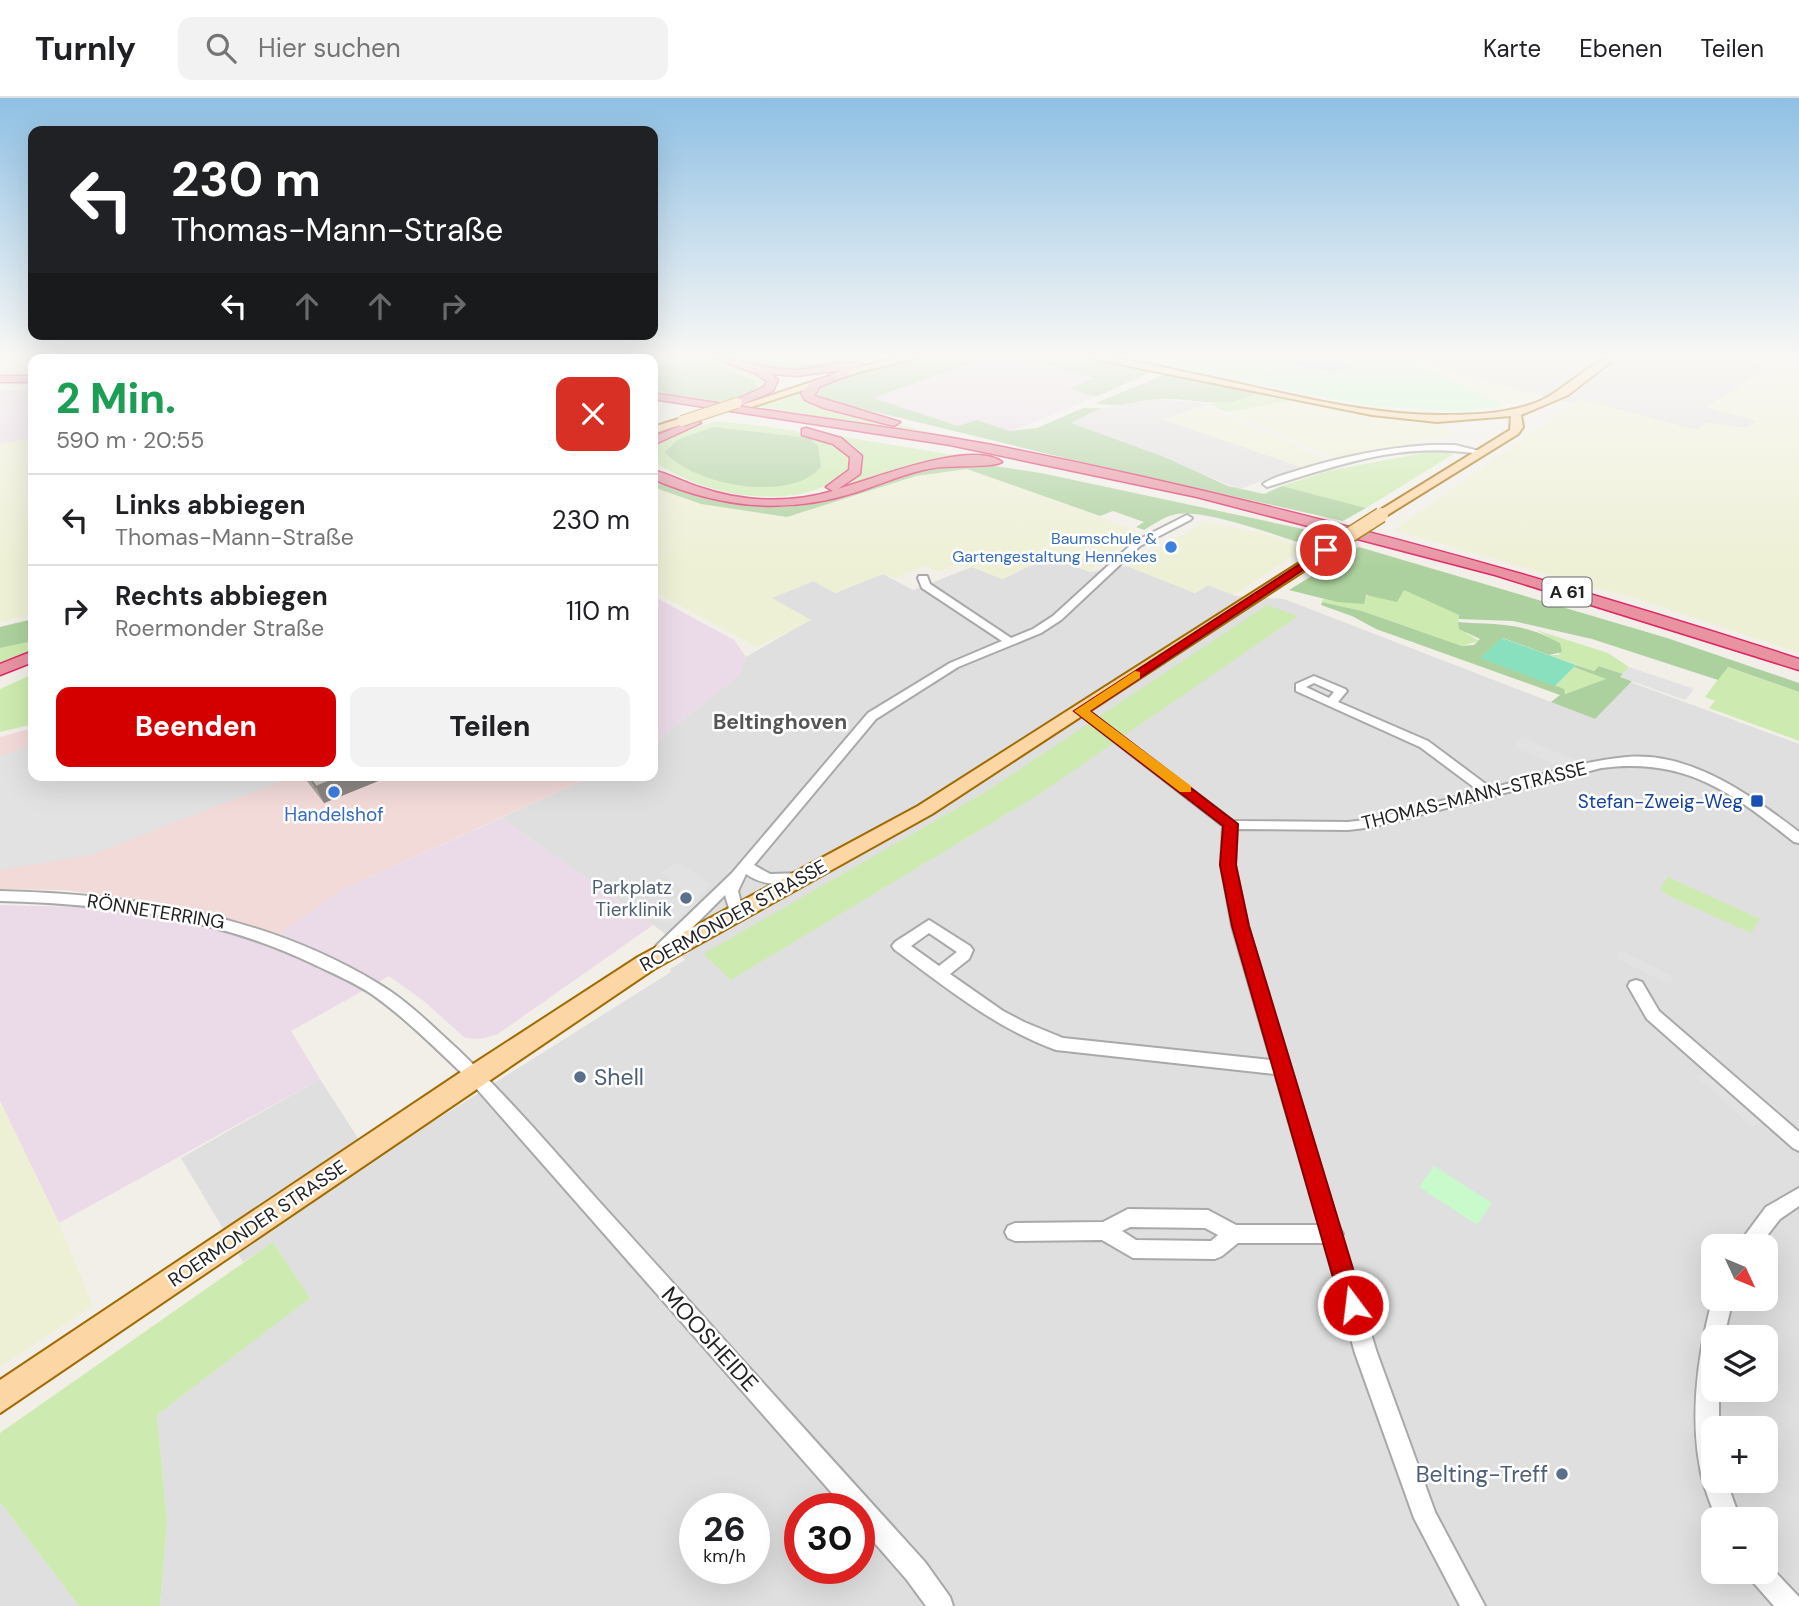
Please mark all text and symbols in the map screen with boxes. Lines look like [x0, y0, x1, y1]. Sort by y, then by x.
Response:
search box [178, 17, 668, 80]
text: Turnly [35, 27, 136, 70]
icon: search [202, 29, 240, 67]
text: Hier suchen [258, 31, 401, 65]
text: Karte [1483, 33, 1541, 64]
text: Ebenen [1579, 33, 1663, 64]
text: Teilen [1701, 33, 1764, 64]
text: 230 m [171, 147, 321, 211]
icon: left [56, 154, 147, 245]
text: Thomas-Mann-Straße [171, 209, 503, 251]
icon: left [215, 287, 253, 325]
icon: ahead [288, 287, 326, 325]
icon: ahead [361, 287, 399, 325]
icon: right [434, 287, 472, 325]
text: 2 Min. [56, 371, 176, 426]
button: close [556, 377, 630, 451]
text: 590 m · 20:55 [56, 425, 204, 455]
text: Links abbiegen [115, 488, 305, 522]
icon: left [56, 501, 94, 539]
text: 230 m [552, 503, 630, 537]
pin [1296, 520, 1356, 580]
text: Thomas-Mann-Straße [115, 522, 354, 552]
place label: Baumschule & Gartengestaltung Hennekes [952, 528, 1157, 567]
icon: arrive [1307, 531, 1345, 569]
marker: Baumschule & Gartengestaltung Hennekes [1163, 539, 1179, 555]
road number: A 61 [1542, 578, 1592, 606]
text: Rechts abbiegen [115, 579, 328, 613]
icon: right [56, 592, 94, 630]
text: 110 m [566, 594, 630, 628]
text: Roermonder Straße [115, 613, 324, 643]
button: Beenden [56, 687, 336, 767]
button: Teilen [350, 687, 630, 767]
district label: Beltinghoven [713, 708, 847, 736]
street label: THOMAS-MANN-STRASSE [1359, 755, 1589, 836]
marker: Handelshof [326, 784, 342, 800]
place label: Stefan-Zweig-Weg [1578, 789, 1743, 814]
marker: Stefan-Zweig-Weg [1749, 793, 1765, 809]
place label: Handelshof [284, 802, 384, 827]
street label: ROERMONDER STRASSE [635, 854, 831, 977]
place label: Parkplatz Tierklinik [592, 875, 672, 922]
street label: RÖNNETERRING [85, 888, 226, 935]
marker: Parkplatz Tierklinik [678, 890, 694, 906]
place label: Shell [594, 1062, 644, 1092]
marker: Shell [572, 1069, 588, 1085]
street label: ROERMONDER STRASSE [163, 1154, 351, 1292]
north arrow [1701, 1234, 1778, 1311]
map controls [1701, 1234, 1778, 1584]
position arrow [1316, 1268, 1390, 1342]
street label: MOOSHEIDE [655, 1280, 765, 1398]
button: layers [1701, 1325, 1778, 1402]
button: + [1701, 1416, 1778, 1493]
place label: Belting-Treff [1416, 1459, 1548, 1489]
marker: Belting-Treff [1554, 1466, 1570, 1482]
speed limit sign: 30 [784, 1493, 875, 1584]
text: 26 [703, 1506, 746, 1552]
button: − [1701, 1507, 1778, 1584]
text: km/h [703, 1544, 746, 1568]

